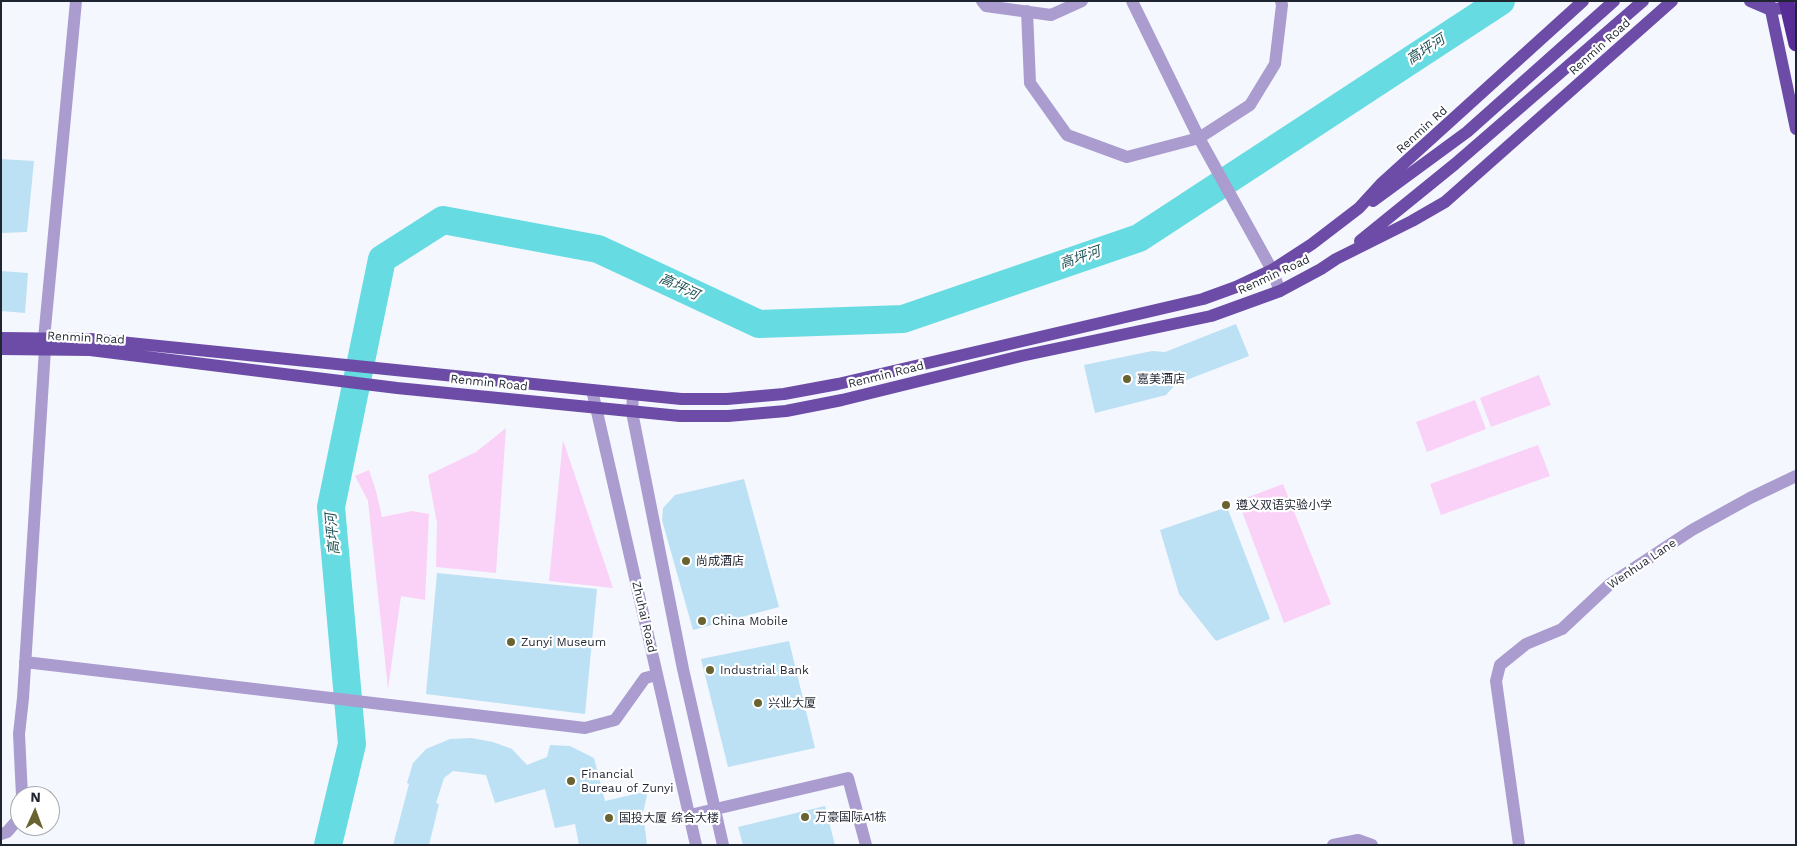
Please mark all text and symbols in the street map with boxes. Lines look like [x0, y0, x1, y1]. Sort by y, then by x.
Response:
street label: Renmin Road [1566, 16, 1634, 78]
water label: 高坪河 [1404, 32, 1448, 68]
street label: Renmin Rd [1394, 103, 1450, 157]
water label: 高坪河 [1057, 243, 1103, 273]
street label: Renmin Road [1236, 252, 1312, 298]
water label: 高坪河 [656, 271, 702, 303]
street label: Renmin Road [47, 329, 125, 347]
street label: Renmin Road [847, 359, 925, 391]
street label: Renmin Road [450, 372, 528, 394]
place label: 嘉美酒店 [1137, 372, 1185, 386]
marker: 嘉美酒店 [1121, 373, 1133, 385]
place label: 遵义双语实验小学 [1236, 498, 1332, 512]
marker: 遵义双语实验小学 [1220, 499, 1232, 511]
water label: 高坪河 [323, 512, 343, 556]
street label: Wenhua Lane [1605, 536, 1679, 592]
place label: 尚成酒店 [696, 554, 744, 568]
marker: 尚成酒店 [680, 555, 692, 567]
street label: Zhuhai Road [629, 580, 659, 654]
place label: China Mobile [712, 614, 788, 628]
marker: China Mobile [696, 615, 708, 627]
place label: Zunyi Museum [521, 635, 606, 649]
marker: Zunyi Museum [505, 636, 517, 648]
place label: Industrial Bank [720, 663, 809, 677]
marker: Industrial Bank [704, 664, 716, 676]
place label: 兴业大厦 [768, 696, 816, 710]
marker: 兴业大厦 [752, 697, 764, 709]
place label: Financial Bureau of Zunyi [581, 767, 673, 795]
marker: Financial Bureau of Zunyi [565, 775, 577, 787]
north arrow [10, 786, 60, 836]
text: N [30, 789, 41, 805]
place label: 万豪国际A1栋 [815, 810, 887, 824]
place label: 国投大厦 综合大楼 [619, 811, 719, 825]
marker: 万豪国际A1栋 [799, 811, 811, 823]
marker: 国投大厦 综合大楼 [603, 812, 615, 824]

